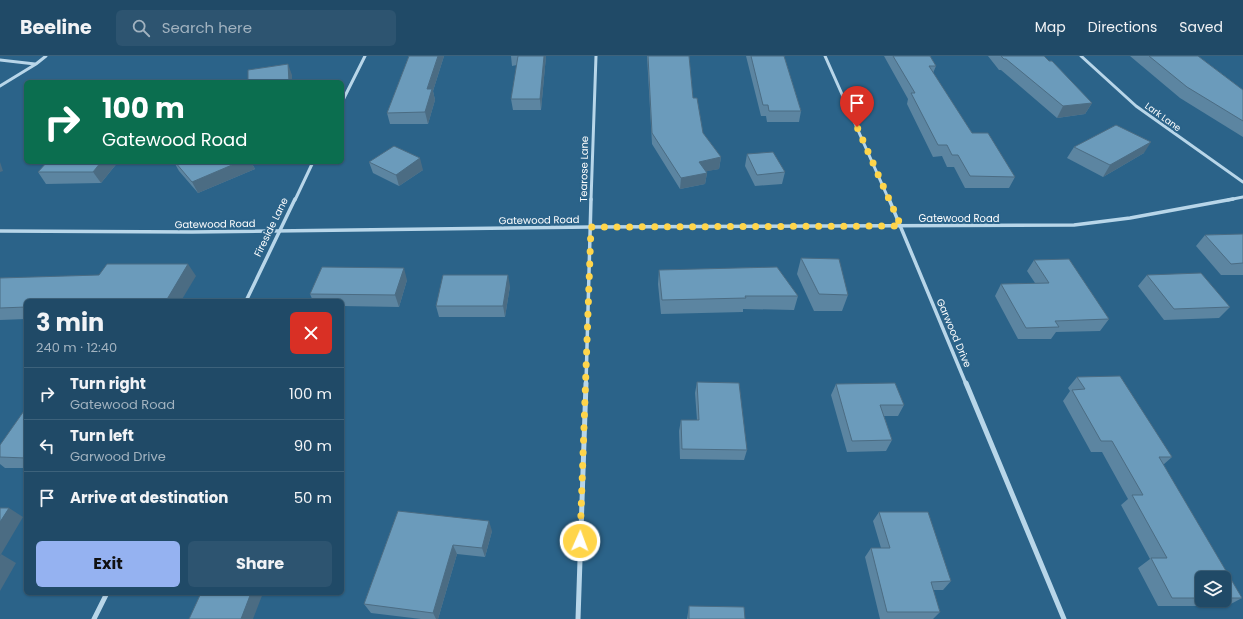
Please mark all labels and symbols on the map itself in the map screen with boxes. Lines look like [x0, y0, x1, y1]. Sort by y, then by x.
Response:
pin [840, 86, 874, 127]
street label: Lark Lane [1143, 100, 1184, 134]
street label: Tearose Lane [576, 136, 592, 202]
street label: Fireside Lane [250, 195, 292, 259]
street label: Gatewood Road [919, 211, 999, 226]
street label: Gatewood Road [498, 212, 580, 228]
street label: Gatewood Road [174, 216, 256, 232]
street label: Garwood Drive [933, 296, 975, 370]
position arrow [559, 520, 601, 562]

